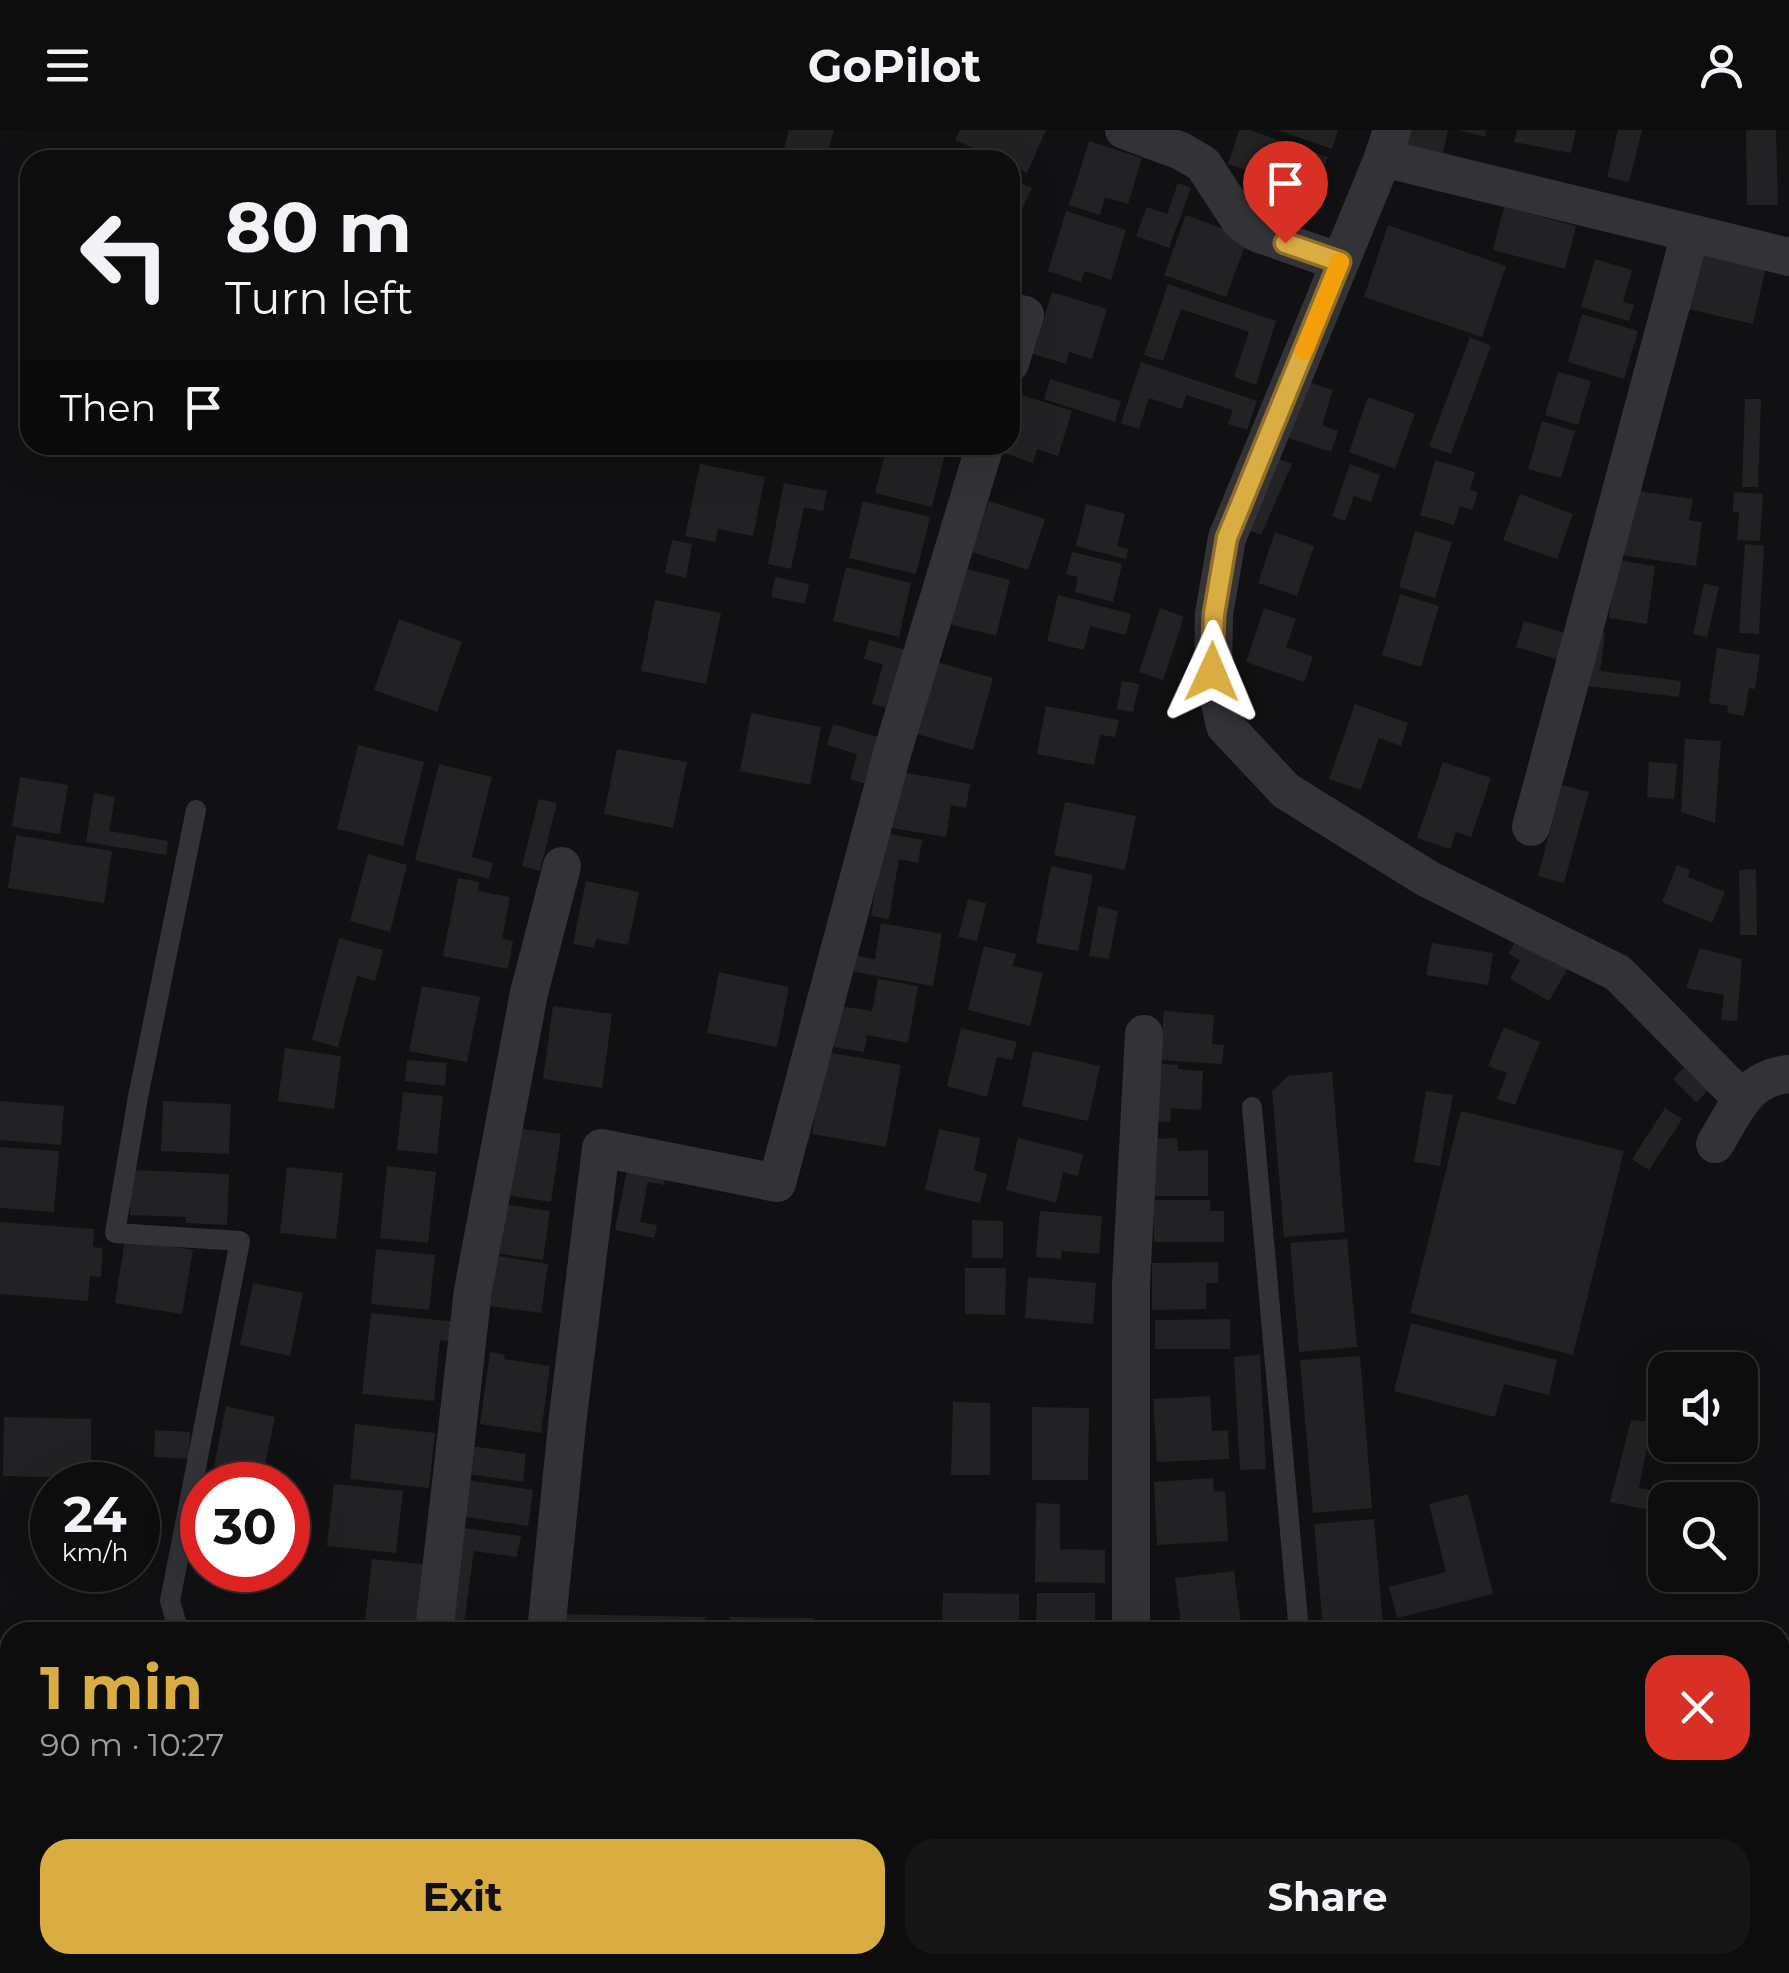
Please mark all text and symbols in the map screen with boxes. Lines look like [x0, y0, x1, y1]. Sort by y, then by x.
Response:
icon: menu [40, 38, 95, 93]
text: GoPilot [808, 38, 981, 93]
icon: person [1694, 38, 1749, 93]
pin [1243, 141, 1328, 244]
icon: arrive [1258, 156, 1313, 211]
text: 80 m [225, 184, 412, 270]
icon: left [60, 190, 190, 320]
text: Turn left [225, 270, 413, 325]
icon: arrive [176, 380, 231, 435]
text: Then [60, 384, 156, 431]
position arrow [1160, 620, 1264, 724]
map controls [1648, 1352, 1758, 1592]
button: sound [1648, 1352, 1758, 1462]
speed limit sign: 30 [180, 1462, 310, 1592]
button: search [1648, 1482, 1758, 1592]
text: 24 [63, 1484, 127, 1545]
text: km/h [62, 1537, 128, 1567]
text: 1 min [40, 1651, 203, 1724]
button: close [1645, 1655, 1750, 1760]
text: 90 m · 10:27 [40, 1725, 224, 1764]
button: Exit [40, 1839, 885, 1954]
button: Share [905, 1839, 1750, 1954]

